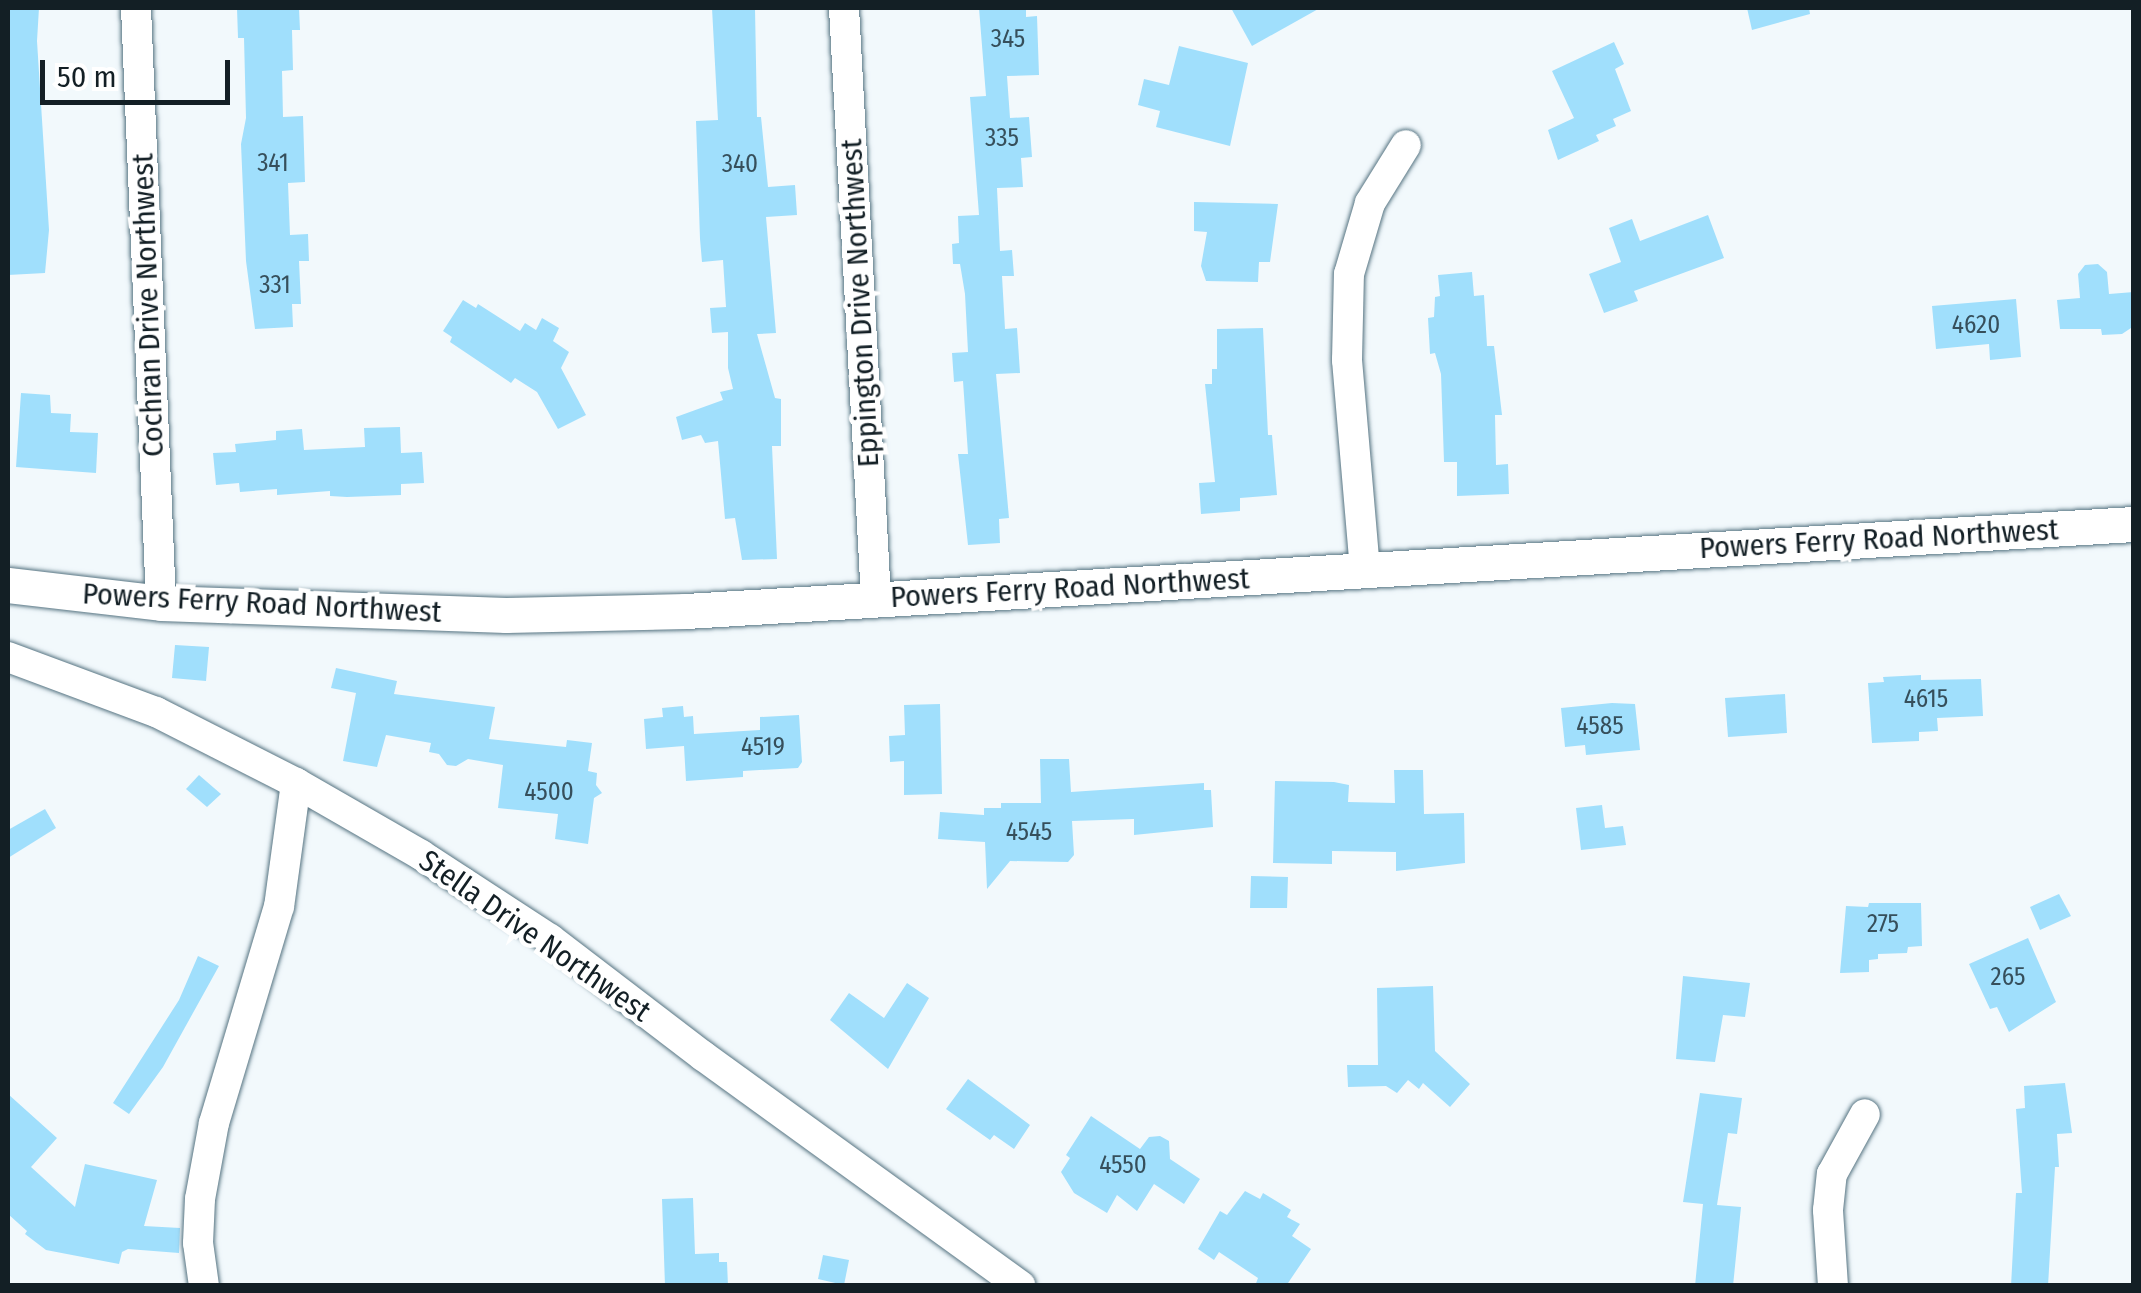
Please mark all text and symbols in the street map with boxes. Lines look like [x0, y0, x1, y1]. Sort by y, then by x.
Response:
house number: 345 [991, 24, 1025, 54]
scale bar [45, 40, 235, 102]
text: 50 m [57, 59, 117, 95]
house number: 335 [985, 123, 1019, 153]
street label: Eppington Drive Northwest [833, 138, 887, 468]
house number: 341 [257, 148, 289, 178]
house number: 340 [722, 149, 758, 179]
street label: Cochran Drive Northwest [125, 153, 171, 457]
house number: 331 [259, 270, 291, 300]
house number: 4620 [1952, 310, 2000, 340]
street label: Powers Ferry Road Northwest [1698, 512, 2060, 566]
street label: Powers Ferry Road Northwest [889, 561, 1251, 615]
street label: Powers Ferry Road Northwest [81, 576, 443, 630]
house number: 4615 [1904, 684, 1948, 714]
house number: 4585 [1576, 711, 1624, 741]
house number: 4519 [741, 732, 785, 762]
house number: 4500 [524, 777, 574, 807]
house number: 4545 [1006, 817, 1052, 847]
street label: Stella Drive Northwest [412, 843, 658, 1029]
house number: 275 [1867, 909, 1899, 939]
house number: 265 [1991, 962, 2025, 992]
house number: 4550 [1099, 1150, 1147, 1180]

